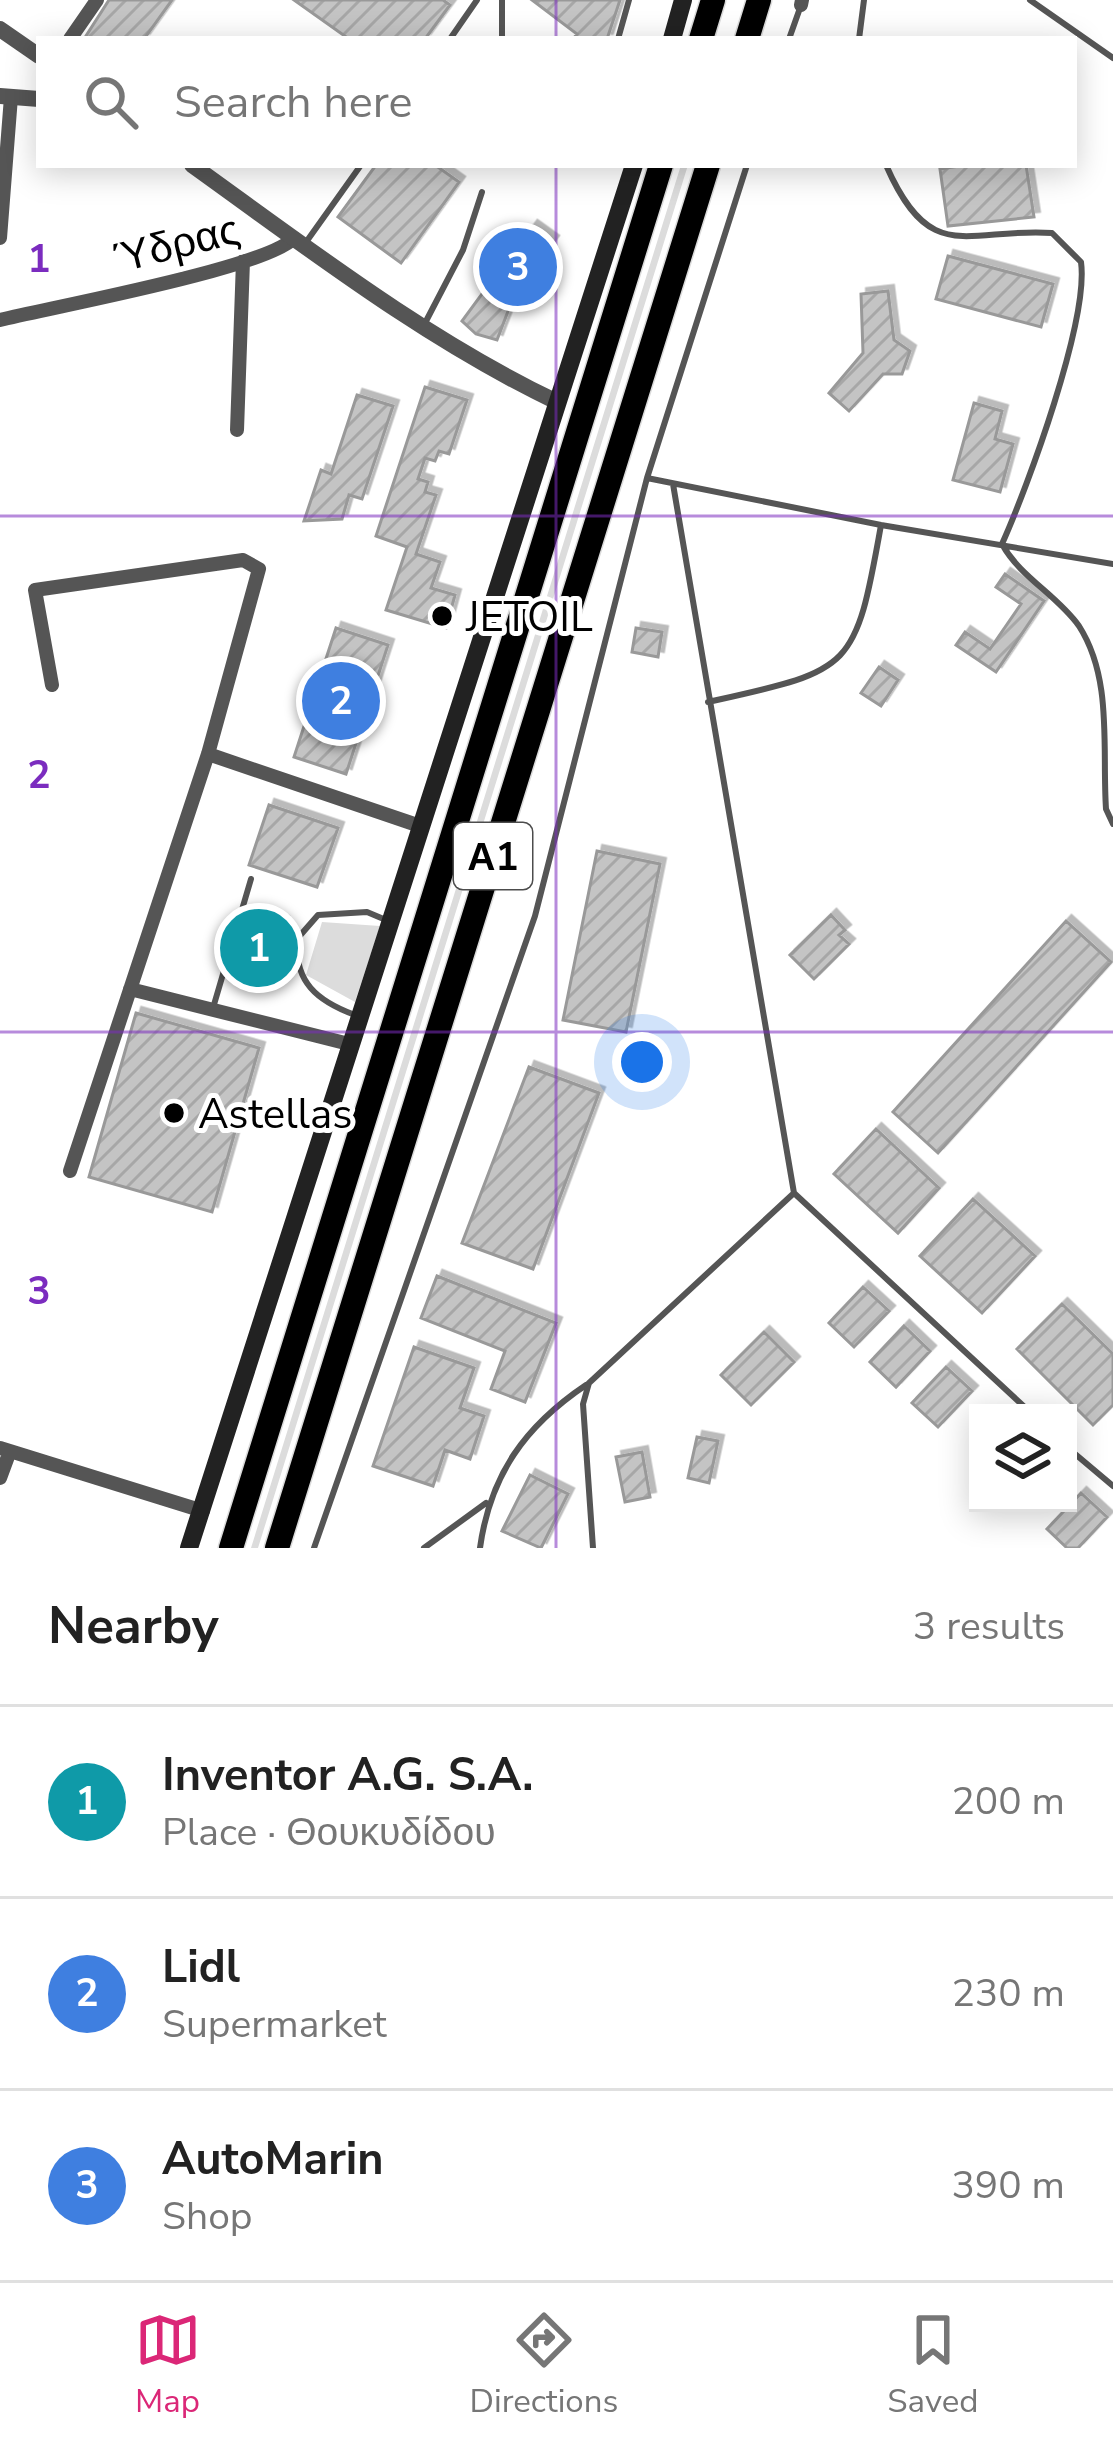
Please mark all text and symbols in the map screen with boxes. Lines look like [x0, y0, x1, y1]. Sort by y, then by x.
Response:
search box [36, 36, 1077, 168]
icon: search [78, 69, 144, 135]
text: Search here [174, 72, 413, 133]
street label: Ύδρας [107, 201, 245, 288]
pin: 3 [479, 222, 557, 312]
text: 1 [27, 233, 51, 286]
place label: JETOIL [465, 589, 593, 646]
marker: JETOIL [429, 603, 455, 629]
pin: 2 [302, 656, 380, 746]
text: 2 [27, 749, 51, 802]
road number: Α1 [454, 823, 532, 889]
pin: 1 [220, 903, 298, 993]
your location [612, 1032, 672, 1092]
place label: Astellas [198, 1086, 353, 1143]
marker: Astellas [161, 1100, 187, 1126]
text: 3 [27, 1265, 51, 1318]
map controls [969, 1404, 1077, 1512]
button: layers [969, 1404, 1077, 1512]
text: Nearby [48, 1591, 219, 1661]
text: 3 results [913, 1600, 1065, 1653]
text: Inventor A.G. S.A. [162, 1745, 533, 1806]
text: 1 [75, 1775, 99, 1828]
text: 200 m [951, 1775, 1065, 1828]
text: Place · Θουκυδίδου [162, 1806, 496, 1859]
text: Lidl [162, 1937, 240, 1998]
text: 2 [75, 1967, 99, 2020]
text: 230 m [951, 1967, 1065, 2020]
text: Supermarket [162, 1998, 387, 2051]
text: AutoMarin [162, 2129, 384, 2190]
text: 3 [75, 2159, 99, 2212]
text: 390 m [951, 2159, 1065, 2212]
text: Shop [162, 2190, 253, 2243]
tab: Map [135, 2307, 201, 2424]
tab: Directions [470, 2307, 618, 2424]
tab: Saved [887, 2307, 978, 2424]

